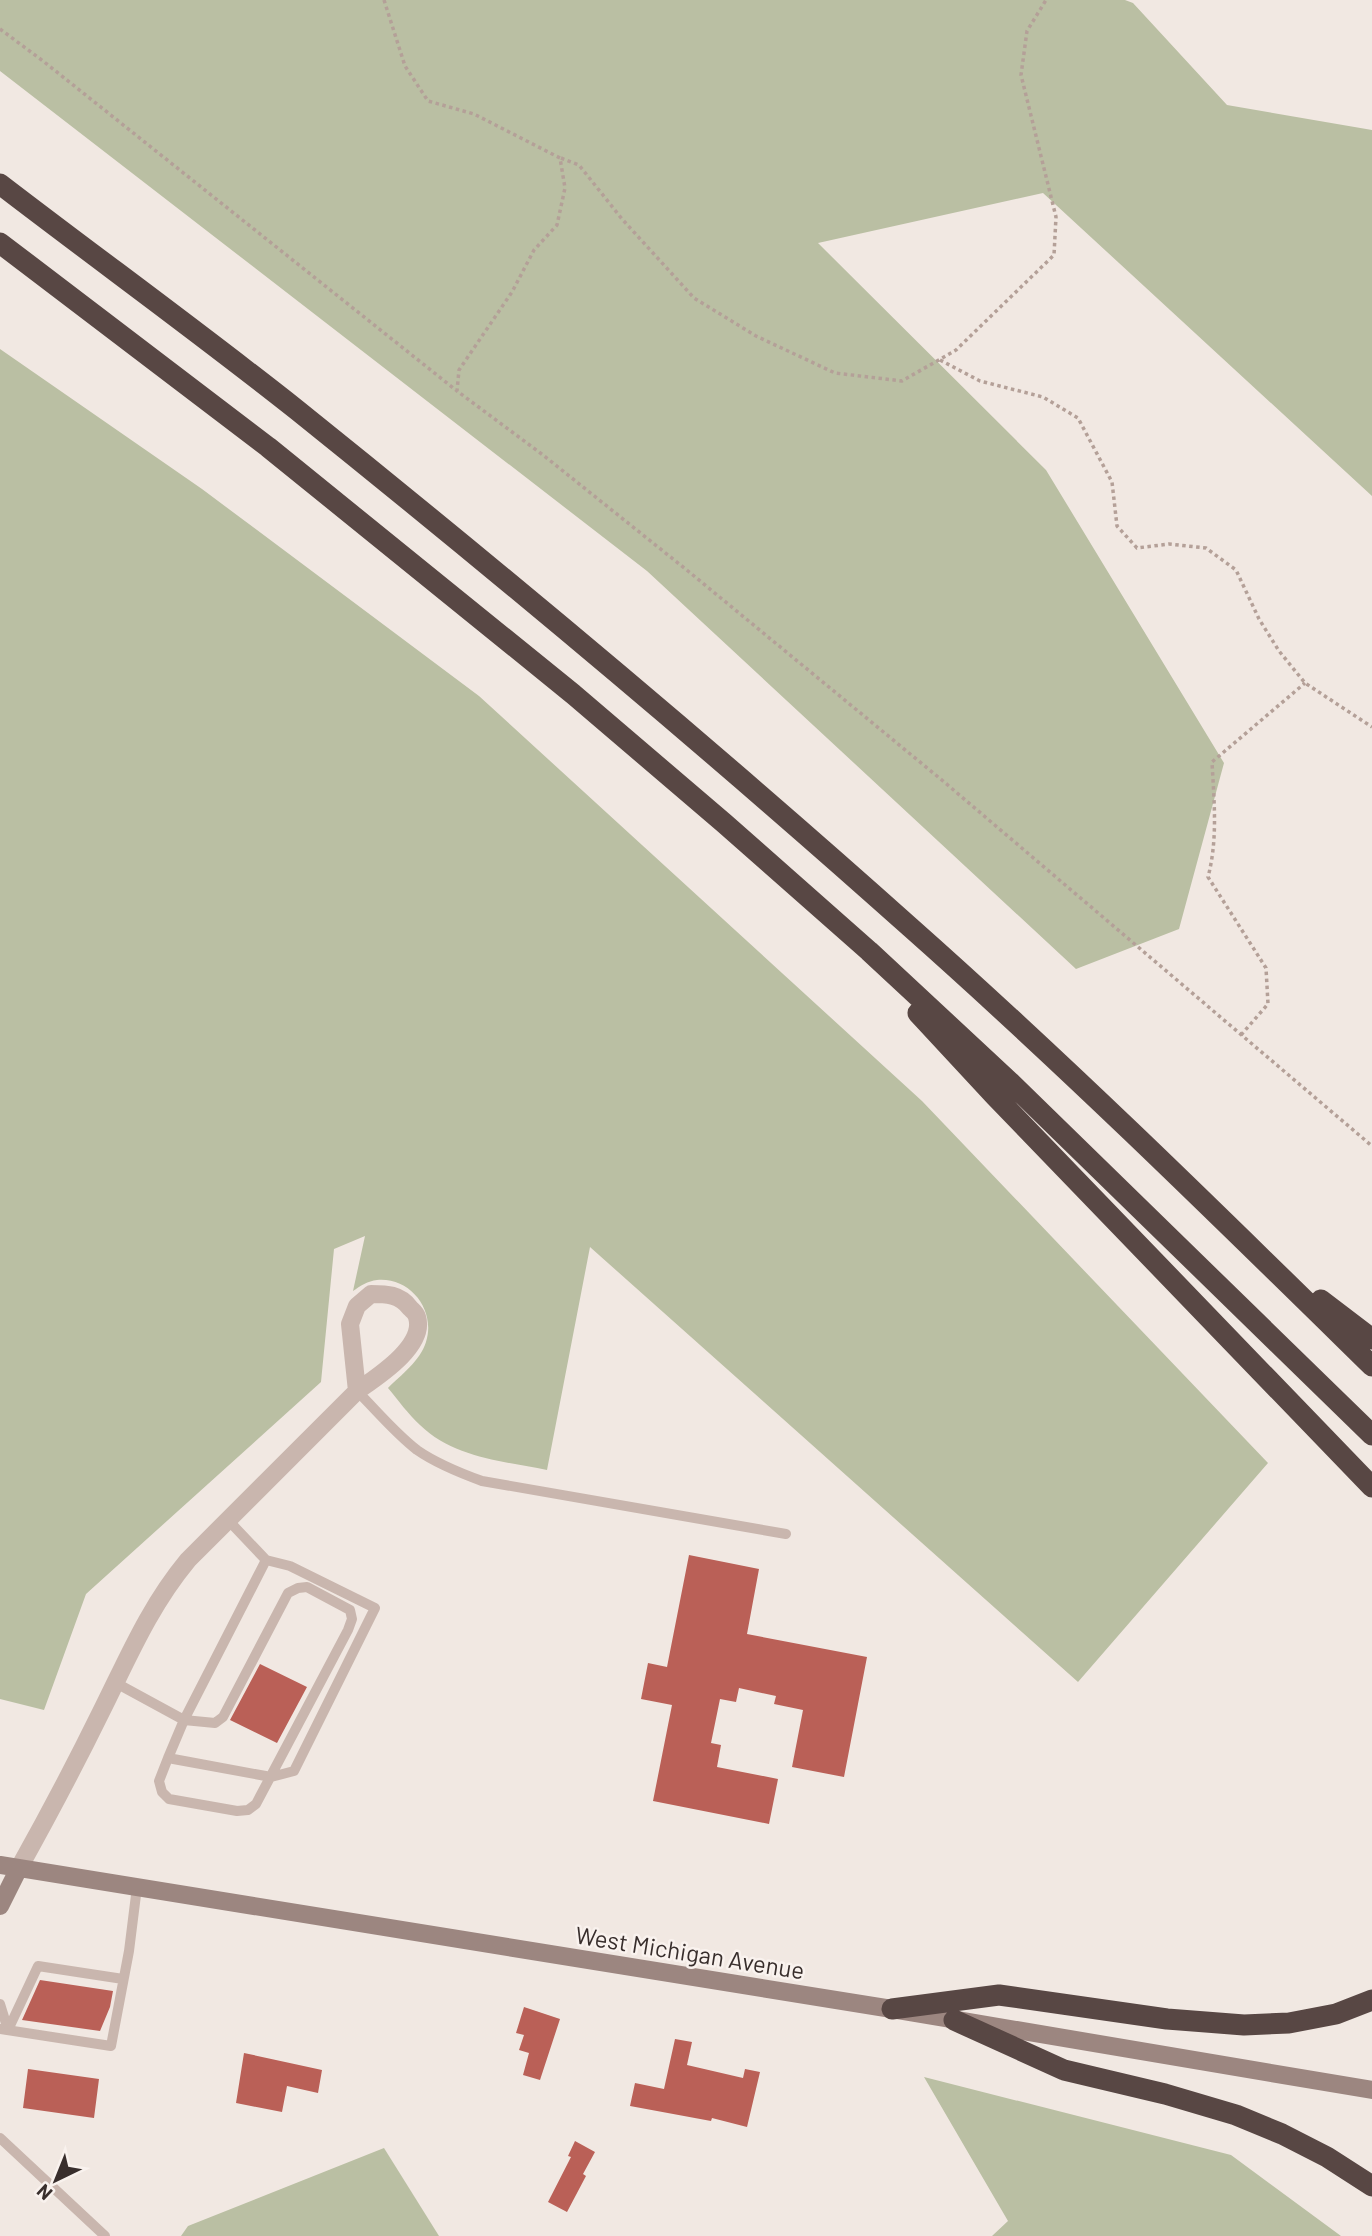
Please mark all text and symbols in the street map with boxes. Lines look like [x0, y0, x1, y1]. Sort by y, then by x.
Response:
street label: West Michigan Avenue [573, 1920, 807, 1984]
north arrow [21, 2145, 91, 2215]
text: N [32, 2180, 57, 2206]

